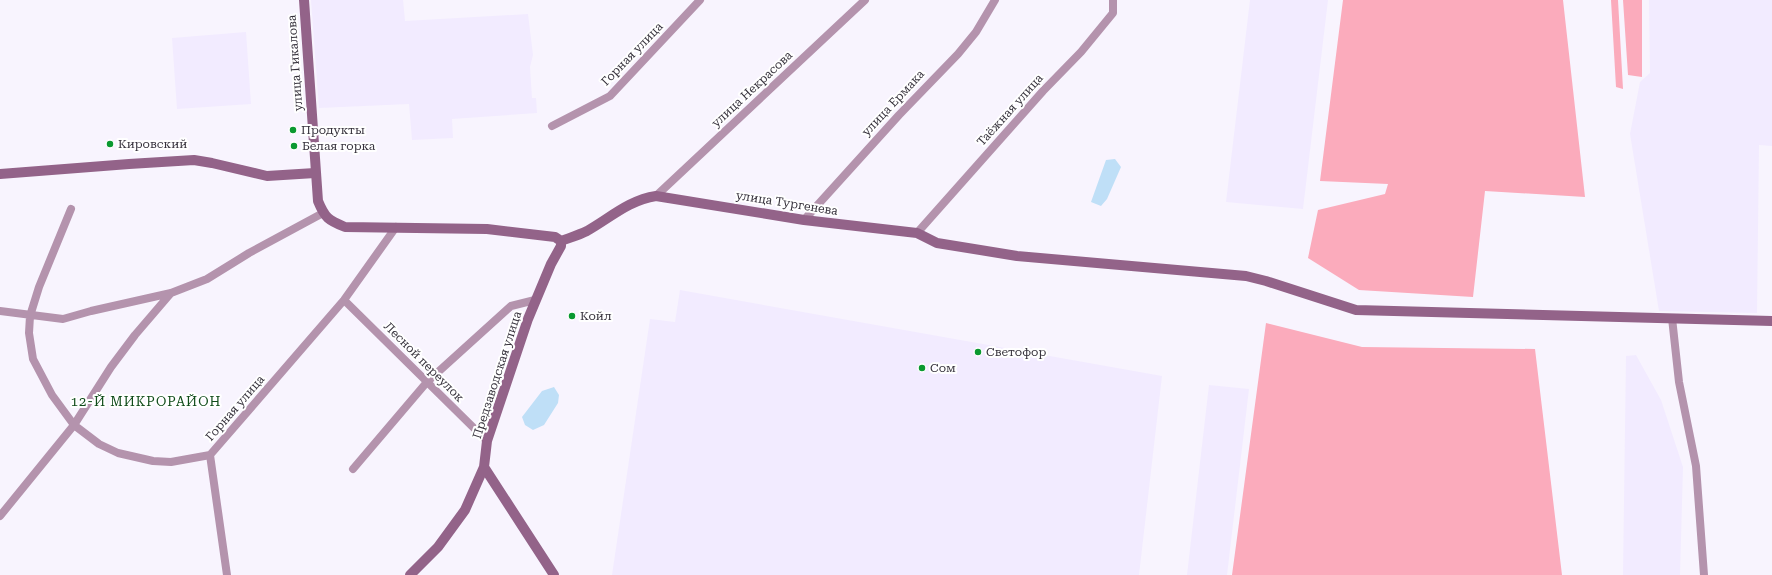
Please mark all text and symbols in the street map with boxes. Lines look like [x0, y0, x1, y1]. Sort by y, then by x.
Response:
street label: улица Гикалова [285, 14, 305, 112]
street label: Горная улица [598, 19, 666, 88]
street label: улица Некрасова [709, 48, 796, 130]
street label: улица Ермака [859, 67, 927, 139]
street label: Таёжная улица [974, 71, 1046, 149]
place label: Продукты [301, 123, 365, 137]
marker: Продукты [288, 125, 298, 135]
place label: Кировский [118, 137, 187, 151]
marker: Кировский [105, 139, 115, 149]
place label: Белая горка [302, 139, 376, 153]
marker: Белая горка [289, 141, 299, 151]
street label: улица Тургенева [735, 188, 839, 218]
street label: Предзаводская улица [470, 309, 524, 441]
place label: Койл [580, 309, 612, 323]
marker: Койл [567, 311, 577, 321]
street label: Лесной переулок [381, 319, 467, 405]
place label: Светофор [986, 345, 1046, 359]
marker: Светофор [973, 347, 983, 357]
place label: Сом [930, 361, 956, 375]
marker: Сом [917, 363, 927, 373]
street label: Горная улица [203, 372, 268, 444]
district label: 12-Й МИКРОРАЙОН [71, 394, 221, 409]

